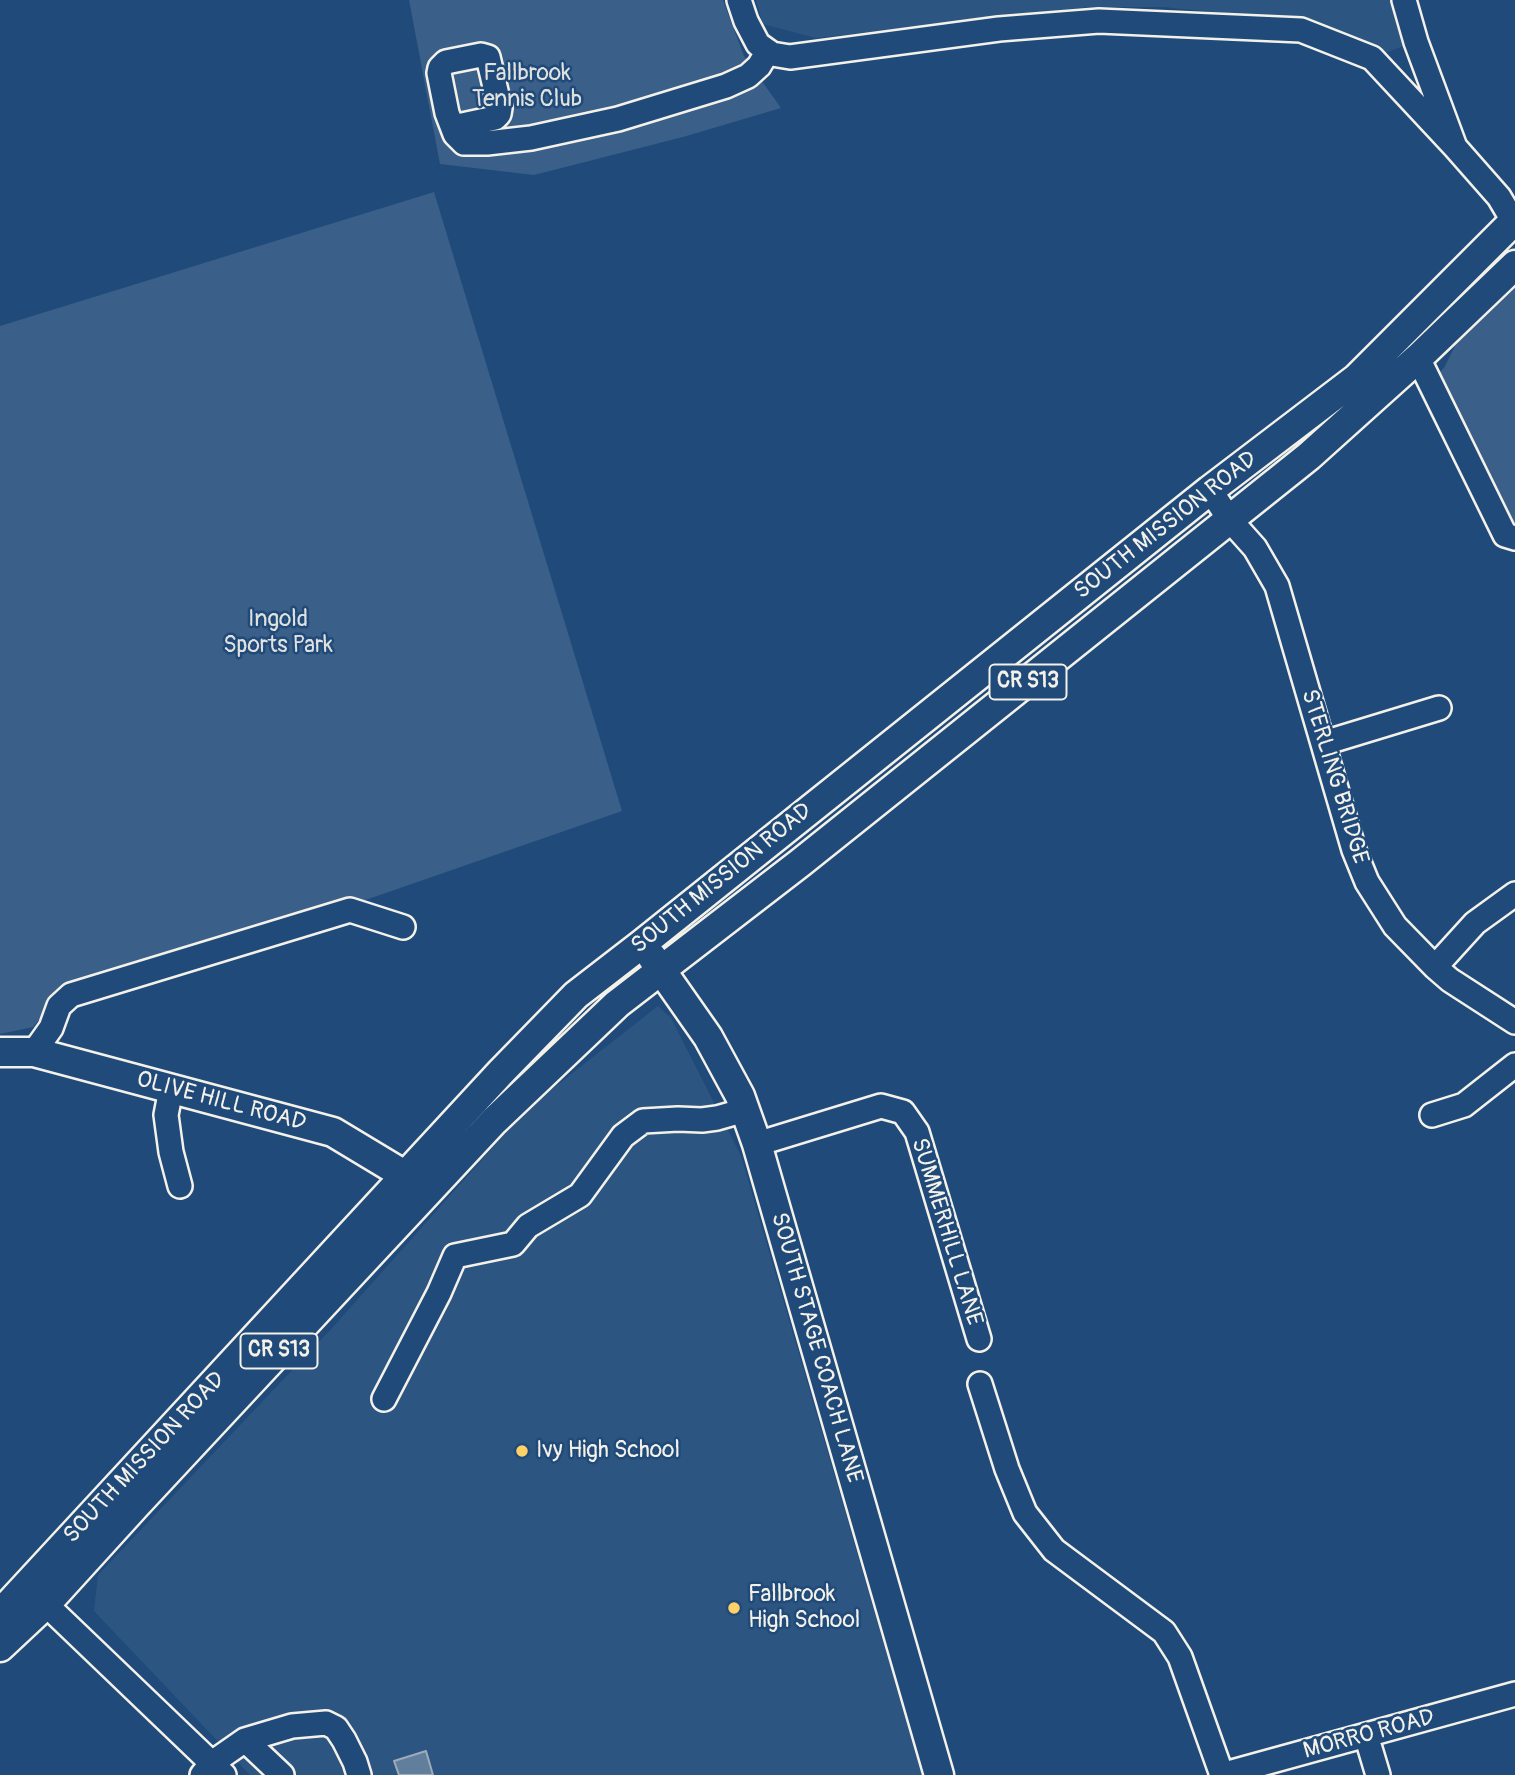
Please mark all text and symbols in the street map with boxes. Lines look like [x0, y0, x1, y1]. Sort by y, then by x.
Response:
park label: Fallbrook Tennis Club [472, 60, 582, 114]
street label: SOUTH MISSION ROAD [1069, 446, 1263, 606]
park label: Ingold Sports Park [223, 606, 333, 660]
road number: CR S13 [990, 664, 1066, 700]
street label: STERLING BRIDGE [1294, 686, 1374, 868]
street label: SOUTH MISSION ROAD [626, 798, 818, 960]
street label: OLIVE HILL ROAD [133, 1066, 309, 1138]
street label: SUMMERHILL LANE [904, 1135, 988, 1329]
street label: SOUTH STAGE COACH LANE [764, 1210, 868, 1486]
road number: CR S13 [240, 1334, 318, 1368]
street label: SOUTH MISSION ROAD [58, 1367, 232, 1549]
place label: Ivy High School [536, 1437, 680, 1465]
marker: Ivy High School [514, 1443, 530, 1459]
place label: Fallbrook High School [748, 1581, 860, 1635]
marker: Fallbrook High School [726, 1600, 742, 1616]
street label: MORRO ROAD [1300, 1704, 1438, 1766]

